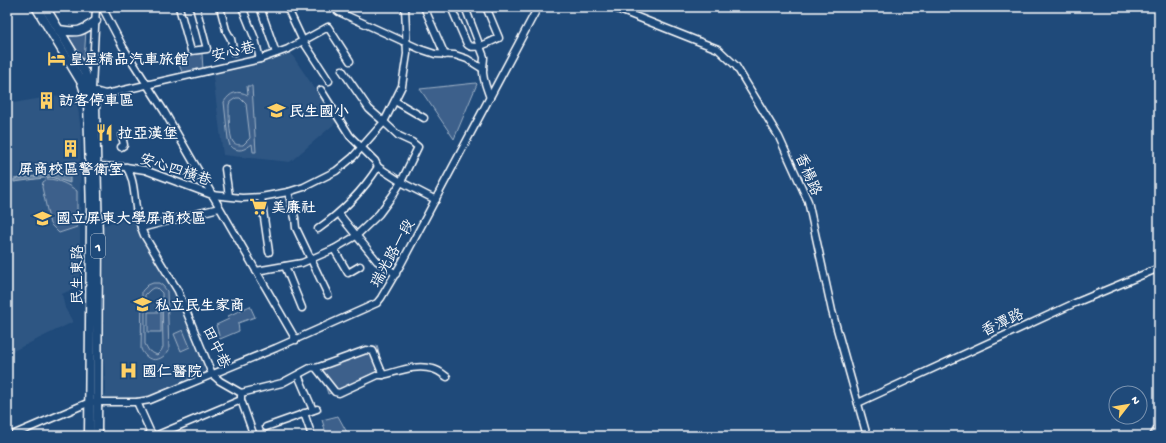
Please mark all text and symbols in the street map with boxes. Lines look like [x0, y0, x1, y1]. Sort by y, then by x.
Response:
street label: 安心巷 [209, 39, 257, 67]
hotel icon: 皇星精品汽車旅館 [46, 49, 66, 69]
place label: 皇星精品汽車旅館 [69, 52, 189, 70]
building icon: 訪客停車區 [36, 90, 56, 110]
place label: 訪客停車區 [59, 93, 134, 111]
school or university icon: 民生國小 [266, 101, 286, 121]
place label: 民生國小 [289, 104, 349, 122]
restaurant icon: 拉亞漢堡 [95, 123, 115, 143]
place label: 拉亞漢堡 [118, 126, 178, 144]
building icon: 屏商校區警衛室 [61, 138, 81, 158]
street label: 安心四橫巷 [137, 150, 214, 191]
street label: 香楊路 [790, 151, 824, 199]
place label: 屏商校區警衛室 [18, 161, 124, 180]
supermarket icon: 美廉社 [248, 197, 268, 217]
place label: 美廉社 [271, 200, 316, 218]
school or university icon: 國立屏東大學屏商校區 [33, 208, 53, 228]
place label: 國立屏東大學屏商校區 [56, 210, 206, 229]
street label: 瑞光路一段 [368, 217, 420, 291]
road number: 1 [91, 234, 105, 258]
street label: 民生東路 [70, 245, 88, 305]
school or university icon: 私立民生家商 [132, 295, 152, 315]
place label: 私立民生家商 [155, 297, 245, 316]
street label: 香潭路 [979, 306, 1027, 341]
street label: 田中巷 [197, 324, 233, 372]
hospital icon: 國仁醫院 [119, 361, 139, 381]
place label: 國仁醫院 [142, 363, 202, 382]
north arrow [1108, 385, 1148, 425]
text: N [1128, 395, 1142, 407]

